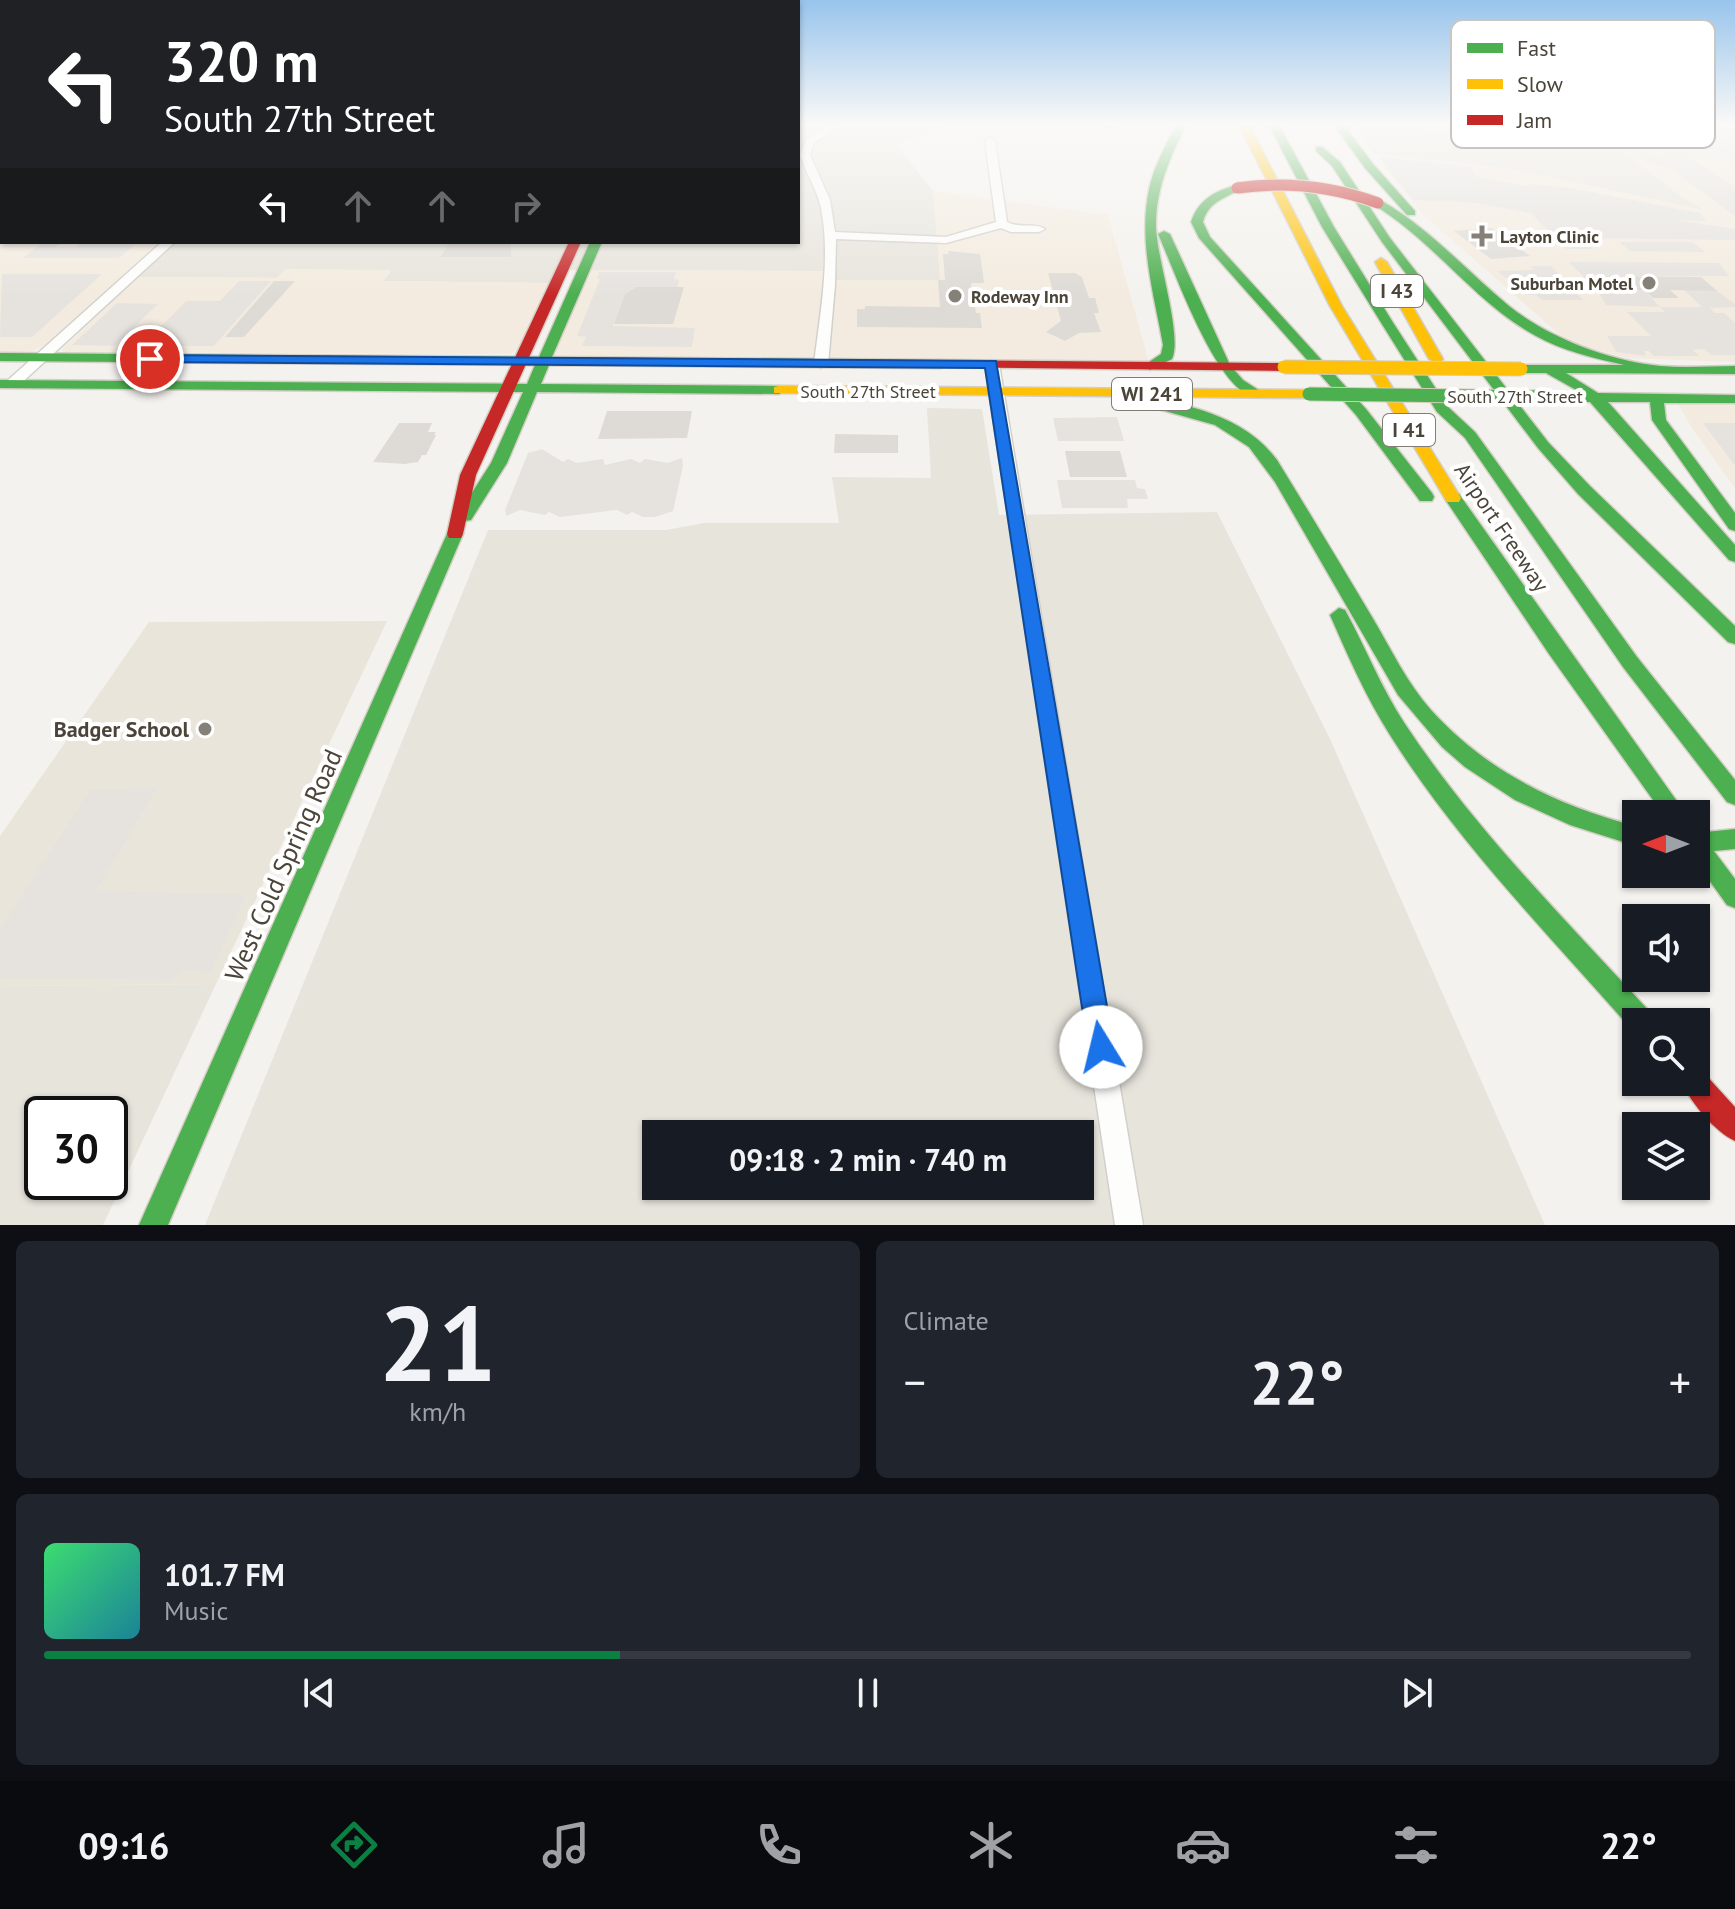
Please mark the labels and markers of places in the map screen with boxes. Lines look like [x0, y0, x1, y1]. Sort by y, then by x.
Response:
marker: Layton Clinic [1471, 225, 1493, 247]
place label: Layton Clinic [1500, 225, 1599, 248]
place label: Suburban Motel [1510, 272, 1634, 295]
marker: Suburban Motel [1640, 274, 1658, 292]
place label: Rodeway Inn [971, 285, 1069, 308]
marker: Rodeway Inn [946, 287, 964, 305]
pin [116, 325, 184, 393]
place label: Badger School [54, 715, 190, 743]
marker: Badger School [196, 720, 214, 738]

